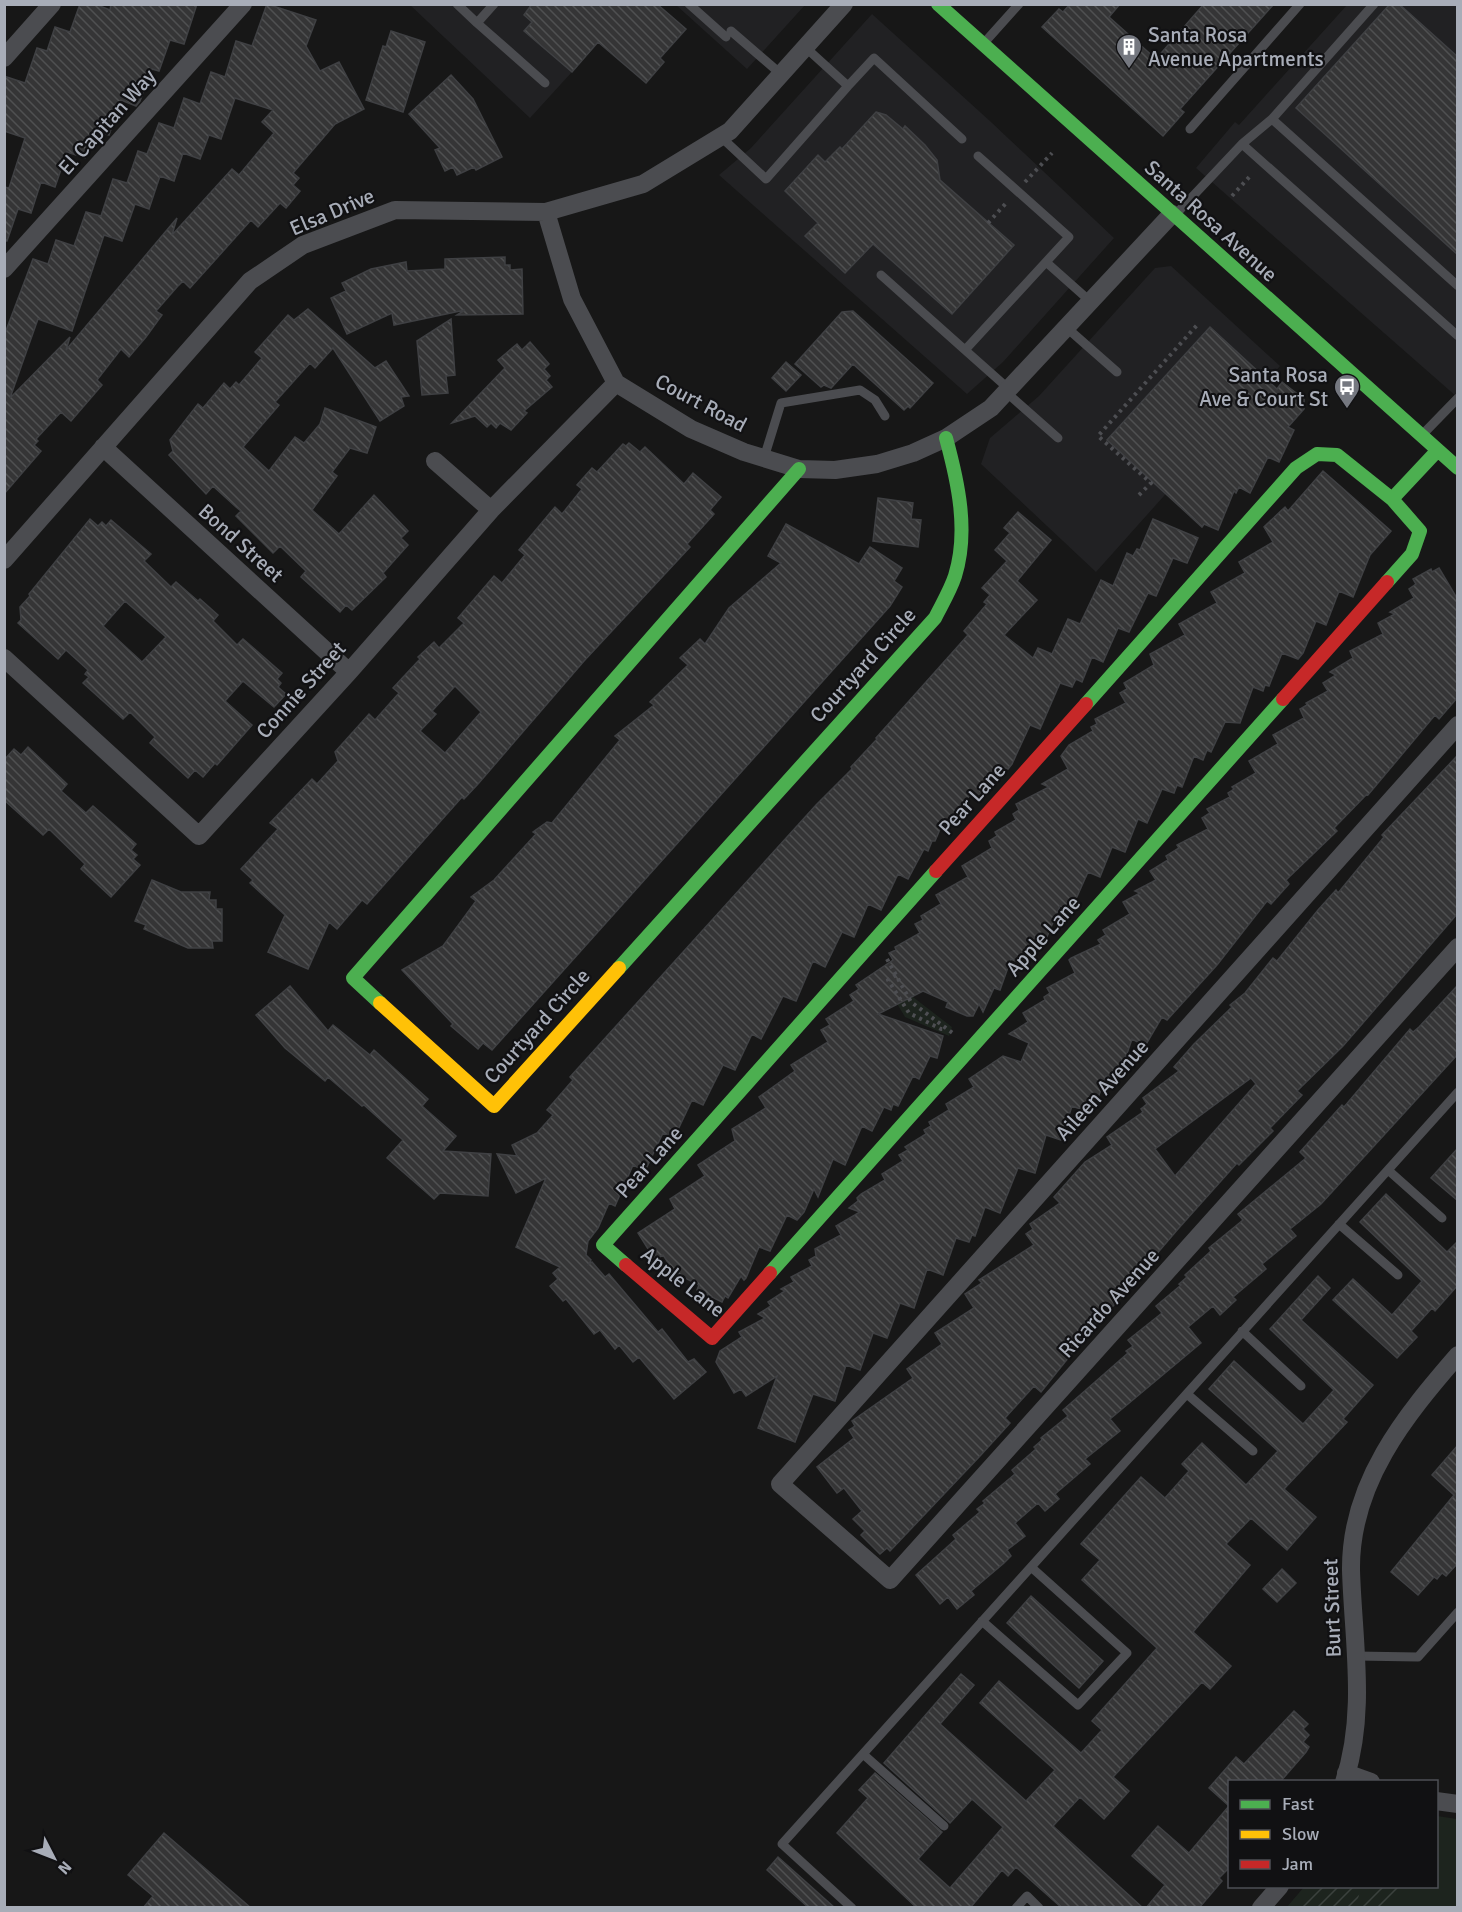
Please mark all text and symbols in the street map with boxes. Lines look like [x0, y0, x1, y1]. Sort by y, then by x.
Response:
place label: Santa Rosa Avenue Apartments [1148, 22, 1324, 72]
building icon: Santa Rosa Avenue Apartments [1114, 32, 1144, 70]
street label: El Capitan Way [53, 63, 162, 180]
street label: Santa Rosa Avenue [1139, 155, 1283, 287]
street label: Elsa Drive [286, 183, 378, 241]
place label: Santa Rosa Ave & Court St [1199, 362, 1328, 412]
street label: Court Road [651, 368, 751, 438]
bus stop icon: Santa Rosa Ave & Court St [1332, 372, 1362, 410]
street label: Bond Street [193, 498, 289, 588]
street label: Courtyard Circle [804, 602, 922, 728]
street label: Connie Street [251, 636, 351, 744]
street label: Pear Lane [933, 758, 1011, 840]
street label: Apple Lane [1000, 890, 1086, 982]
street label: Courtyard Circle [478, 963, 596, 1089]
street label: Aileen Avenue [1050, 1034, 1154, 1146]
street label: Pear Lane [610, 1121, 688, 1203]
street label: Apple Lane [636, 1241, 730, 1323]
street label: Ricardo Avenue [1053, 1243, 1165, 1363]
street label: Burt Street [1317, 1558, 1347, 1658]
legend [1228, 1780, 1438, 1888]
text: Fast [1282, 1793, 1314, 1815]
text: Slow [1282, 1823, 1319, 1845]
north arrow [24, 1828, 84, 1888]
text: Jam [1282, 1853, 1313, 1875]
text: N [53, 1857, 76, 1878]

